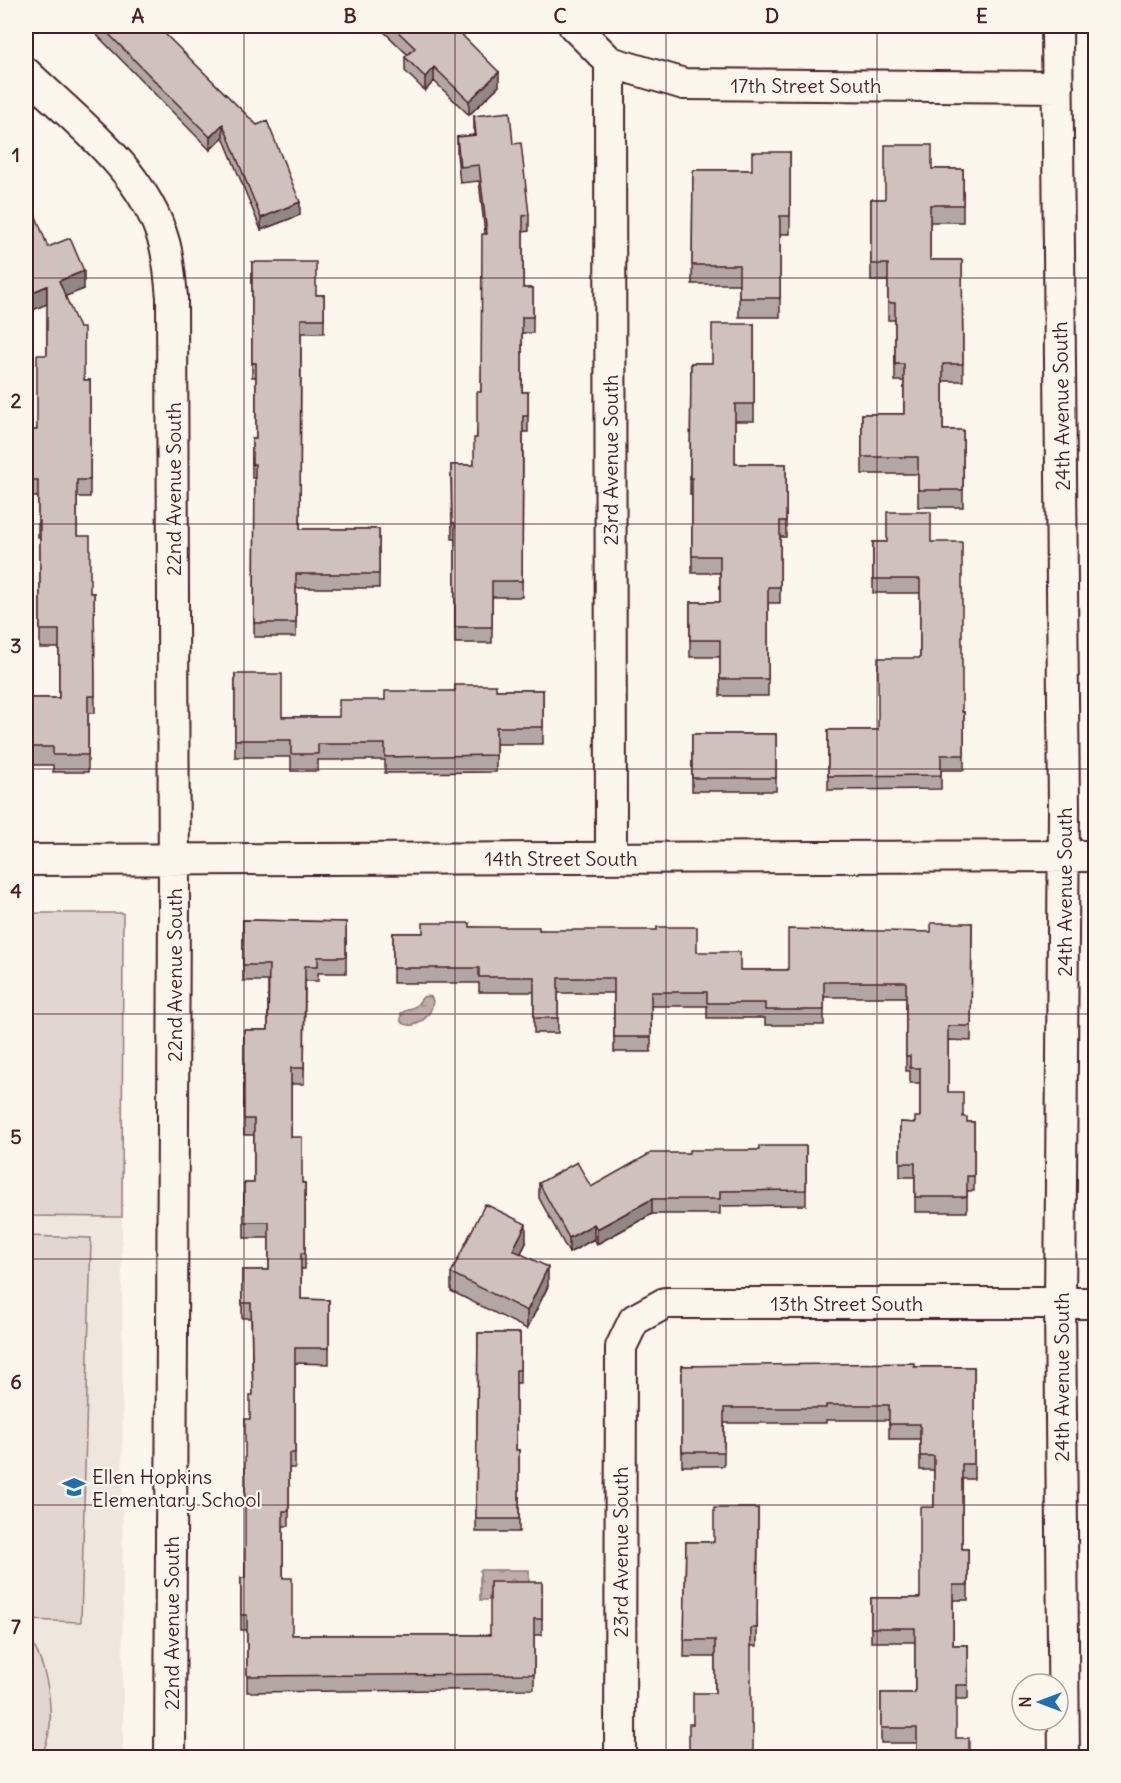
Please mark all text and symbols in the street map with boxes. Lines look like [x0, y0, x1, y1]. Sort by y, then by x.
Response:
text: A [132, 3, 145, 28]
text: B [343, 3, 357, 28]
text: C [553, 3, 567, 28]
text: D [765, 3, 779, 28]
text: E [976, 3, 988, 28]
street label: 17th Street South [730, 73, 882, 98]
text: 1 [12, 142, 20, 167]
street label: 24th Avenue South [1047, 321, 1075, 491]
street label: 23rd Avenue South [598, 375, 623, 545]
text: 2 [11, 388, 22, 413]
street label: 22nd Avenue South [161, 402, 186, 576]
text: 3 [10, 633, 22, 658]
street label: 24th Avenue South [1052, 807, 1077, 977]
street label: 14th Street South [485, 846, 638, 871]
text: 4 [10, 878, 22, 903]
street label: 22nd Avenue South [162, 888, 187, 1062]
text: 5 [10, 1124, 22, 1149]
street label: 13th Street South [771, 1291, 923, 1316]
street label: 24th Avenue South [1049, 1292, 1074, 1462]
text: 6 [10, 1369, 22, 1394]
place label: Ellen Hopkins Elementary School [92, 1464, 261, 1512]
street label: 23rd Avenue South [608, 1467, 633, 1637]
school or university icon: Ellen Hopkins Elementary School [61, 1474, 87, 1500]
street label: 22nd Avenue South [159, 1536, 184, 1710]
text: 7 [11, 1614, 21, 1639]
north arrow [1010, 1672, 1070, 1732]
text: N [1015, 1696, 1035, 1708]

